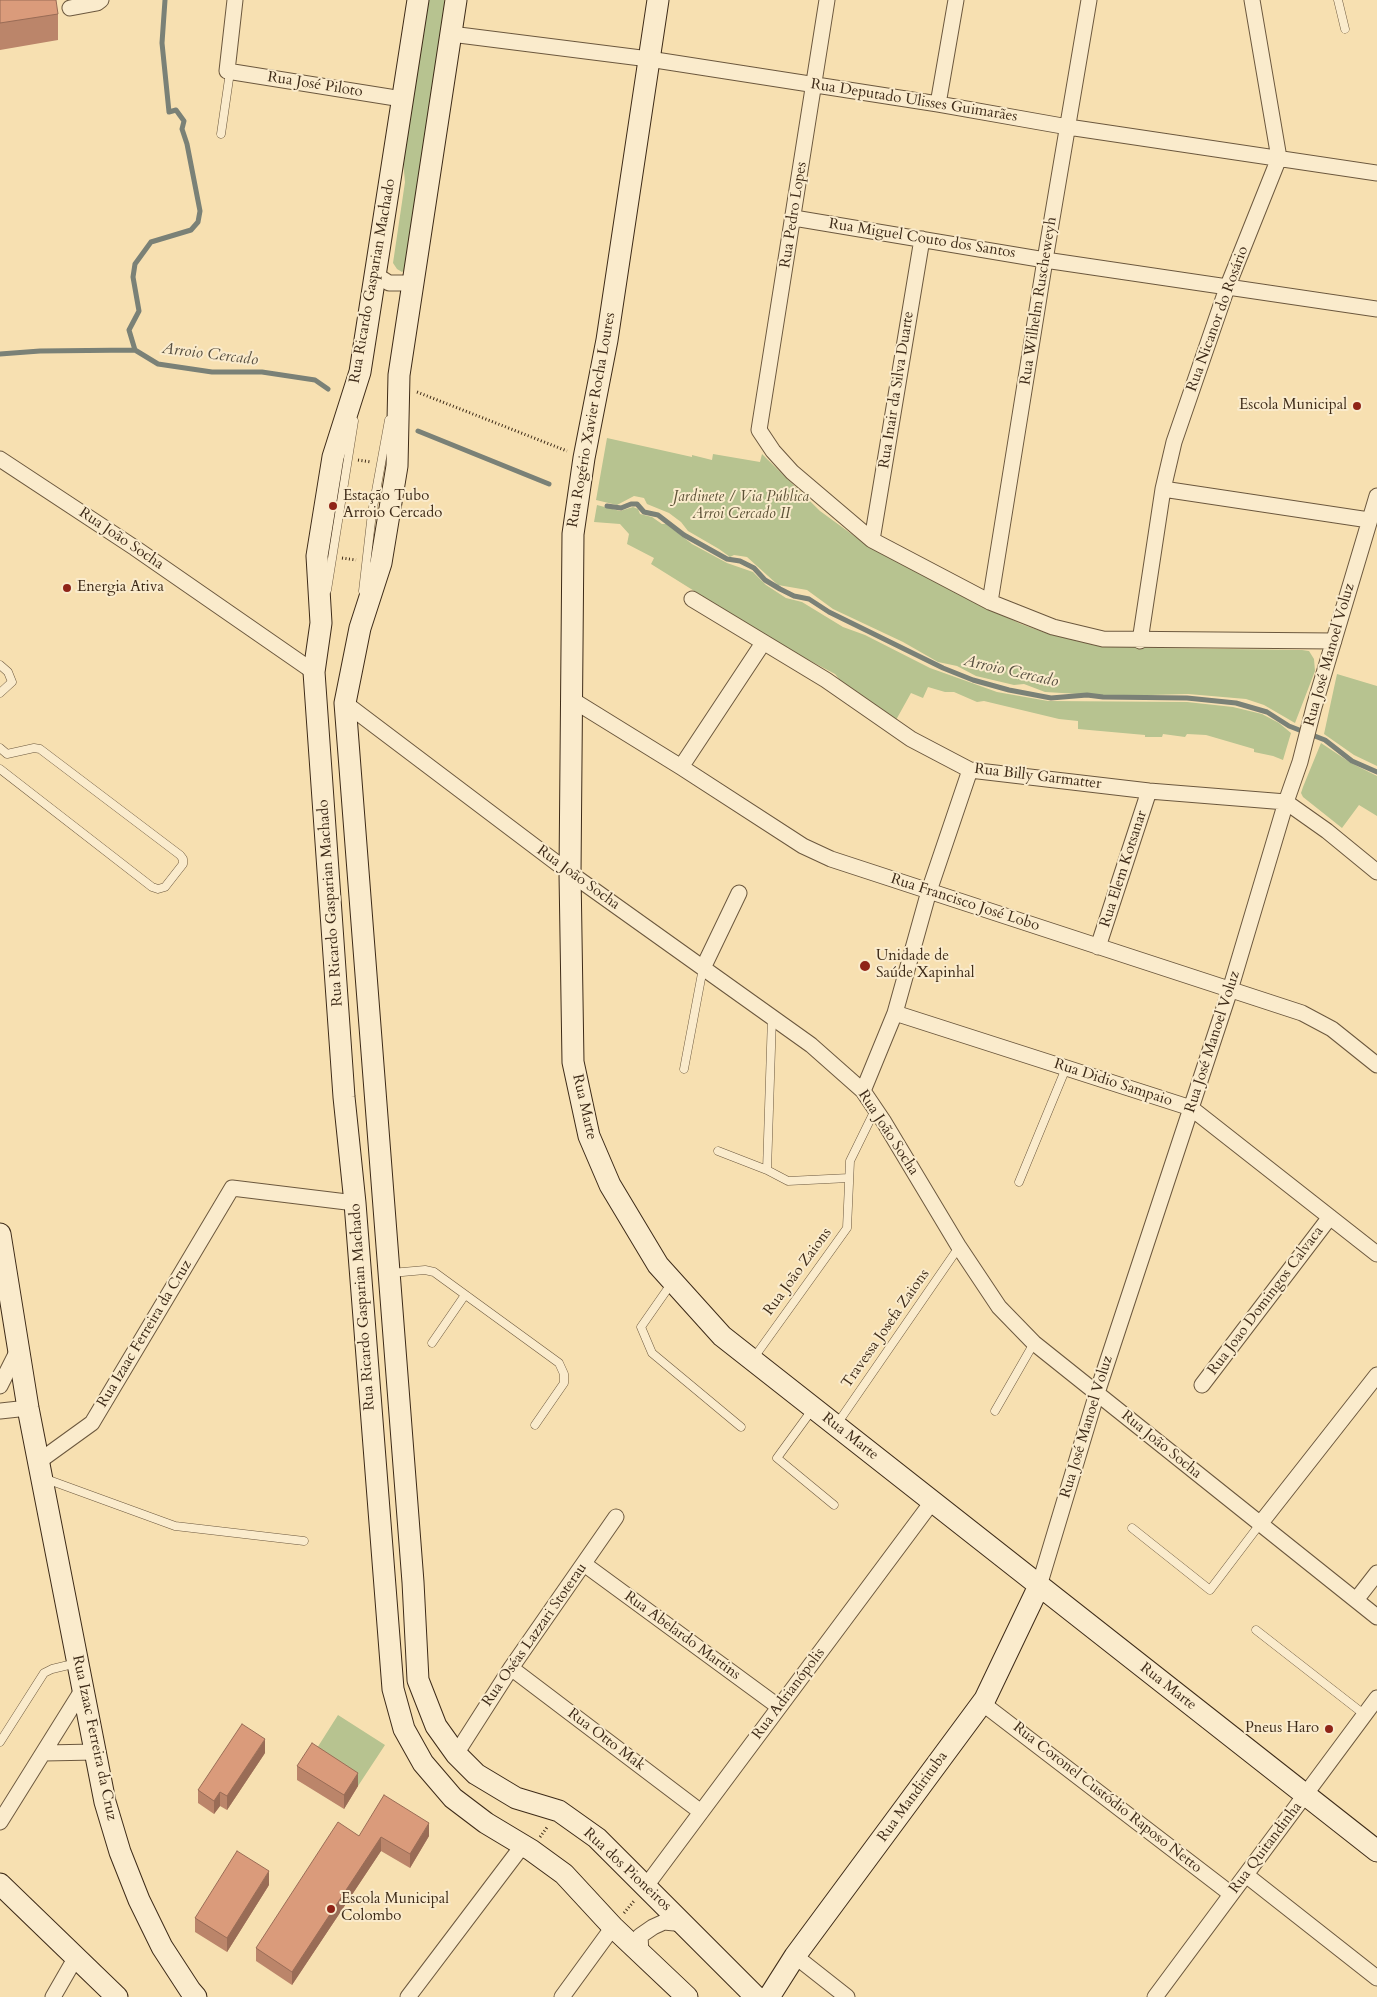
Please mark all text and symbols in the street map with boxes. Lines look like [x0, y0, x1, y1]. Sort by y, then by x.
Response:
street label: Rua José Piloto [266, 69, 364, 101]
street label: Rua Deputado Ulisses Guimarães [809, 76, 1019, 126]
street label: Rua Pedro Lopes [777, 161, 811, 269]
street label: Rua Ricardo Gasparian Machado [346, 177, 400, 385]
street label: Rua Miguel Couto dos Santos [827, 215, 1017, 263]
street label: Rua Wilhelm Ruscheweyh [1017, 216, 1061, 386]
street label: Rua Nicanor do Rosário [1183, 244, 1253, 394]
street label: Rua Inair da Silva Duarte [876, 310, 918, 470]
street label: Rua Rogério Xavier Rocha Loures [564, 311, 620, 529]
water label: Arroio Cercado [161, 340, 259, 370]
place label: Escola Municipal [1239, 397, 1347, 415]
marker: Escola Municipal [1351, 400, 1363, 412]
place label: Estação Tubo Arroio Cercado [343, 488, 442, 523]
park label: Jardinete / Via Pública Arroi Cercado II [673, 489, 809, 524]
marker: Estação Tubo Arroio Cercado [327, 500, 339, 512]
street label: Rua João Socha [75, 504, 167, 574]
place label: Energia Ativa [77, 579, 164, 597]
street label: Rua José Manoel Voluz [1301, 581, 1359, 729]
marker: Energia Ativa [61, 582, 73, 594]
water label: Arroio Cercado [962, 652, 1060, 692]
street label: Rua Billy Garmatter [973, 760, 1103, 794]
street label: Rua Ricardo Gasparian Machado [315, 799, 347, 1007]
street label: Rua Elem Kotsanar [1097, 808, 1151, 930]
street label: Rua João Socha [533, 842, 623, 914]
street label: Rua Francisco José Lobo [888, 870, 1042, 936]
place label: Unidade de Saúde Xapinhal [876, 948, 975, 983]
marker: Unidade de Saúde Xapinhal [858, 959, 872, 973]
street label: Rua José Manoel Voluz [1182, 969, 1244, 1115]
street label: Rua Didio Sampaio [1052, 1055, 1174, 1111]
street label: Rua Marte [568, 1072, 600, 1142]
street label: Rua João Socha [854, 1087, 922, 1179]
street label: Rua Ricardo Gasparian Machado [347, 1203, 379, 1411]
street label: Rua Joao Domingos Calvaca [1204, 1223, 1328, 1379]
street label: Rua João Zaions [760, 1225, 836, 1319]
street label: Rua Izaac Ferreira da Cruz [94, 1257, 196, 1411]
street label: Travessa Josefa Zaions [838, 1266, 934, 1392]
street label: Rua José Manoel Voluz [1057, 1354, 1117, 1500]
street label: Rua João Socha [1117, 1407, 1205, 1483]
street label: Rua Marte [818, 1409, 882, 1465]
street label: Rua Oséas Lazzari Stoterau [479, 1560, 591, 1710]
street label: Rua Abelardo Martins [620, 1588, 744, 1684]
street label: Rua Adrianópolis [749, 1645, 829, 1743]
street label: Rua Izaac Ferreira da Cruz [68, 1654, 120, 1822]
street label: Rua Marte [1136, 1659, 1200, 1715]
street label: Rua Otto Mak [564, 1705, 648, 1775]
street label: Rua Coronel Custódio Raposo Netto [1009, 1719, 1205, 1877]
place label: Pneus Haro [1245, 1720, 1319, 1738]
marker: Pneus Haro [1323, 1723, 1335, 1735]
street label: Rua Mandirituba [874, 1748, 952, 1846]
street label: Rua Quitandinha [1226, 1799, 1306, 1897]
street label: Rua dos Pioneiros [579, 1825, 675, 1915]
place label: Escola Municipal Colombo [341, 1891, 449, 1926]
marker: Escola Municipal Colombo [325, 1903, 337, 1915]

